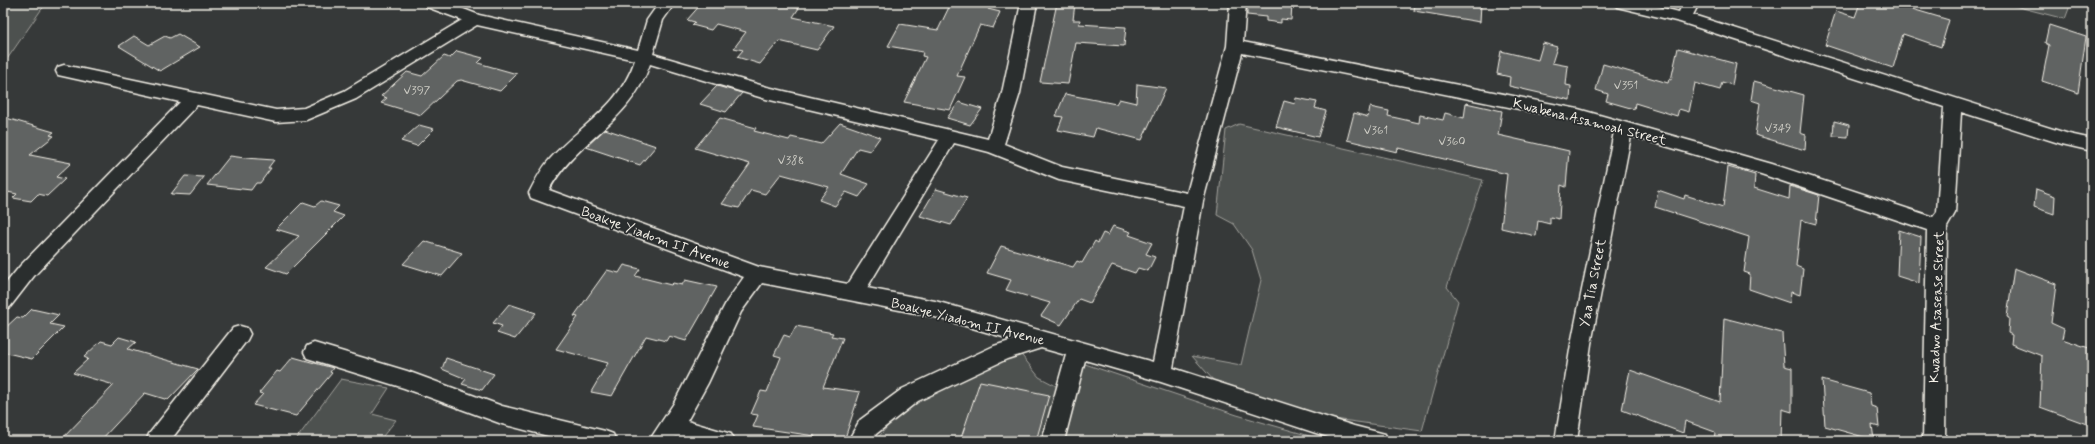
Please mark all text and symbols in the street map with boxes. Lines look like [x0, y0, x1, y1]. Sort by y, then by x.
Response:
house number: V351 [1614, 78, 1638, 94]
house number: V397 [403, 83, 431, 99]
street label: Kwabena Asamoah Street [1511, 94, 1669, 150]
house number: V349 [1765, 121, 1791, 137]
house number: V361 [1364, 123, 1388, 139]
house number: V360 [1438, 134, 1466, 150]
house number: V388 [778, 153, 804, 169]
street label: Boakye Yiadom II Avenue [578, 203, 733, 273]
street label: Kwadwo Asasease Street [1925, 230, 1949, 383]
street label: Yaa Tia Street [1576, 237, 1611, 329]
street label: Boakye Yiadom II Avenue [889, 294, 1047, 350]

